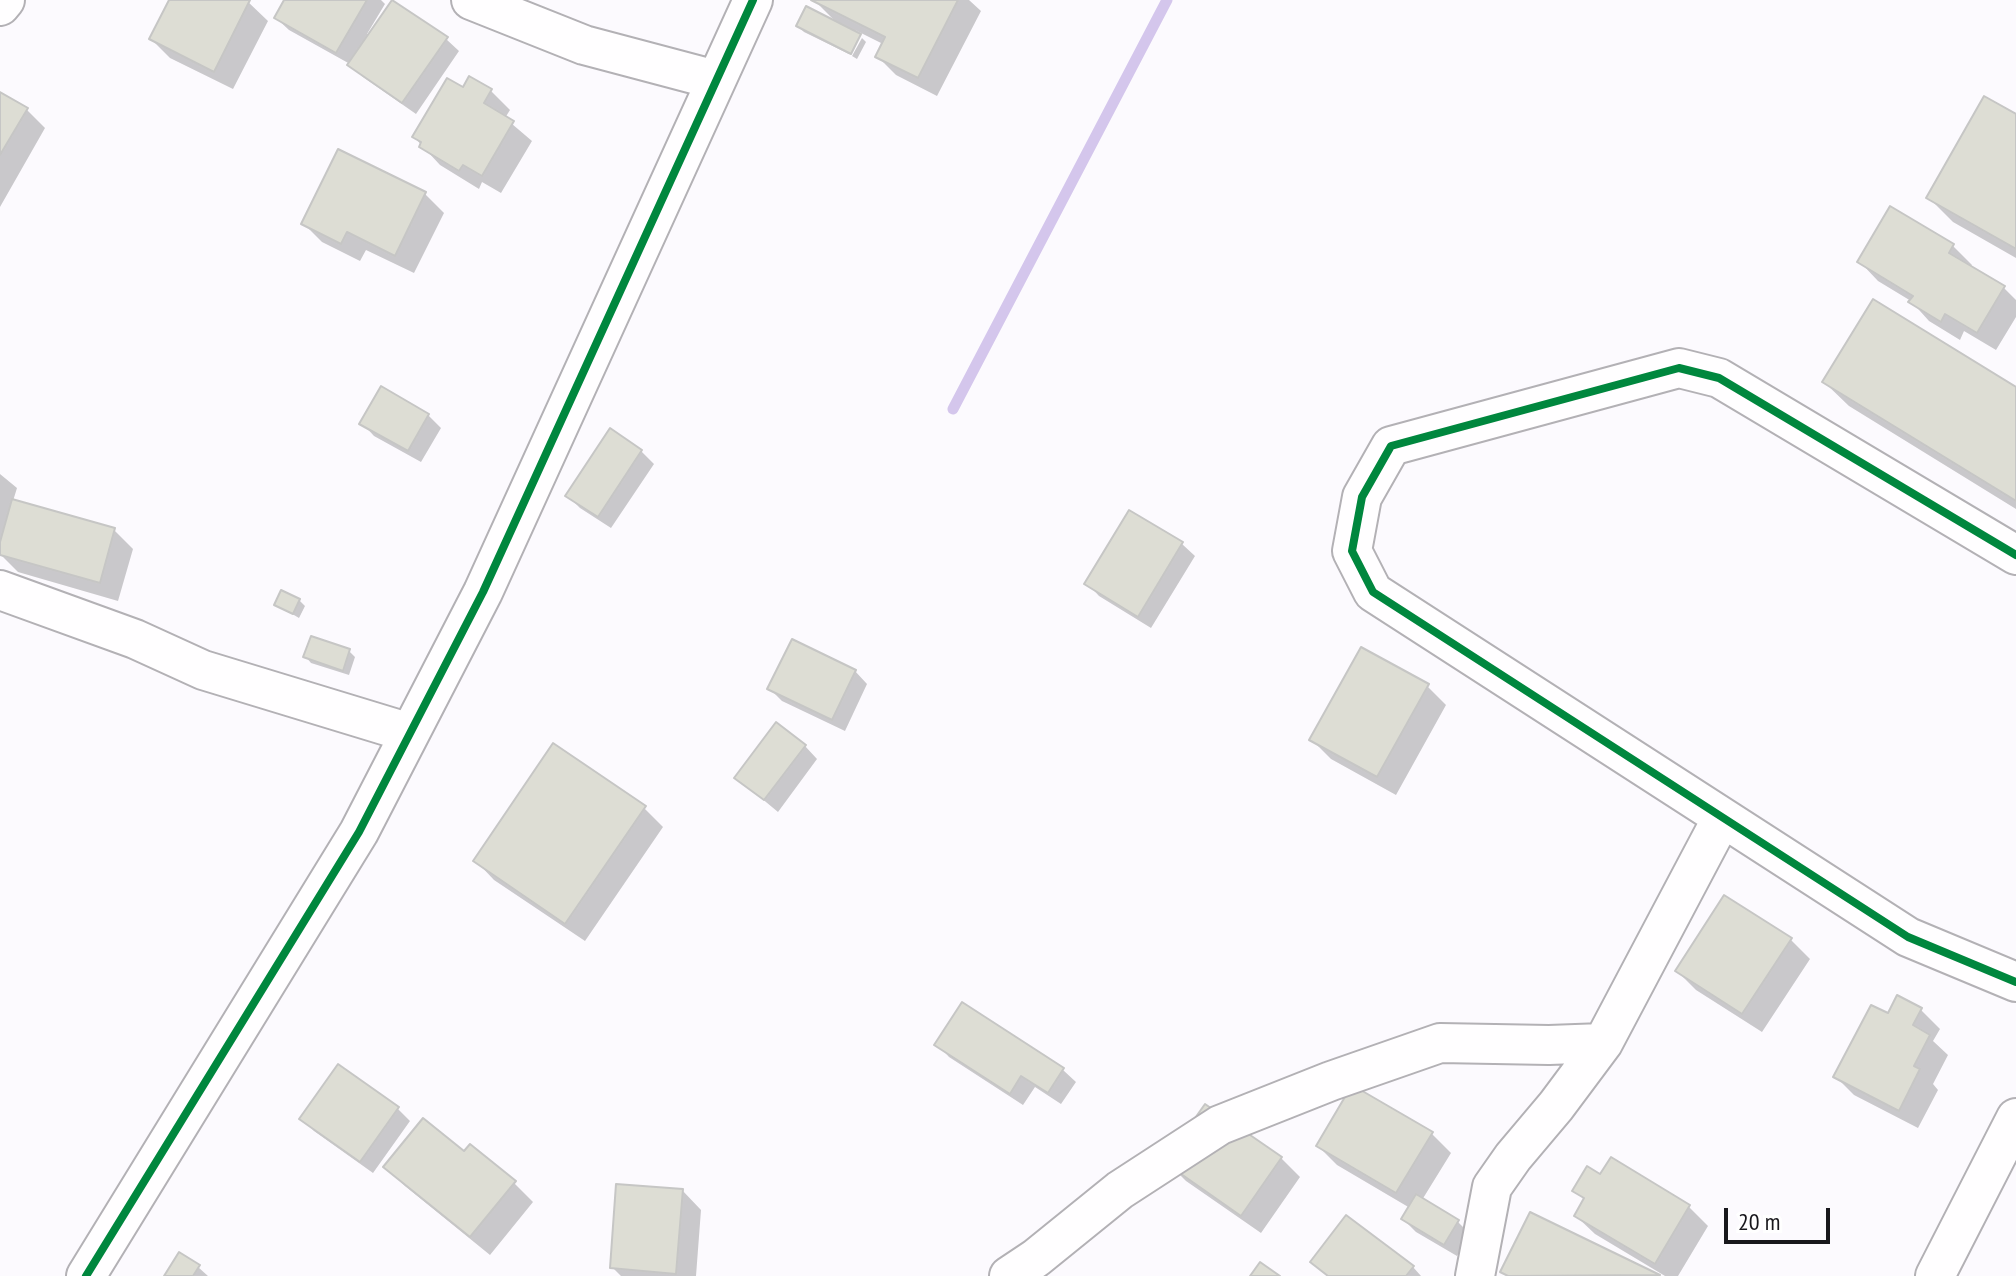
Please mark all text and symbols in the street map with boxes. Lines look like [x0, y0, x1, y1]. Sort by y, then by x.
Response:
scale bar [1728, 1192, 1834, 1242]
text: 20 m [1738, 1206, 1780, 1237]

